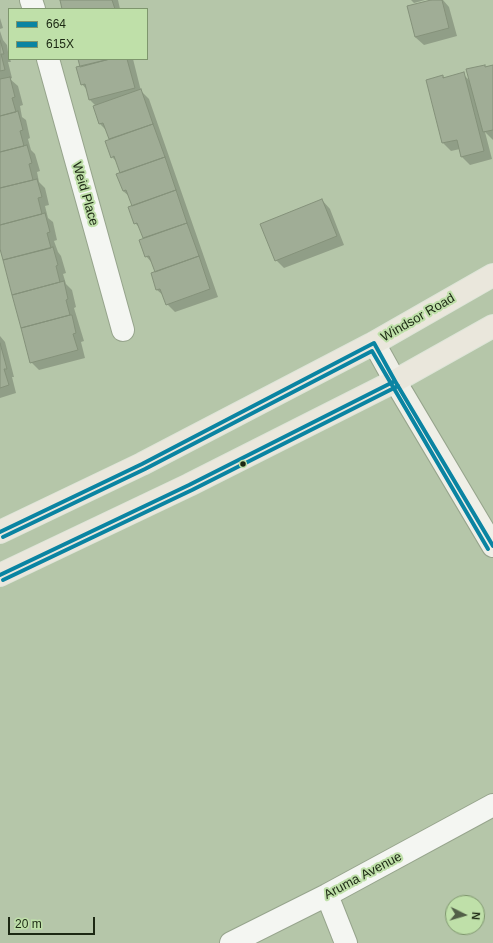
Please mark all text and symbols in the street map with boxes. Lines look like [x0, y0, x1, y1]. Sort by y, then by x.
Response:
legend [8, 8, 148, 60]
text: 664 [46, 17, 66, 31]
text: 615X [46, 37, 74, 51]
street label: Weid Place [68, 160, 102, 228]
street label: Windsor Road [378, 291, 458, 345]
unlabelled marker [238, 459, 248, 469]
street label: Aruma Avenue [321, 849, 405, 903]
north arrow [445, 895, 485, 935]
scale bar [10, 909, 97, 935]
text: N [470, 911, 482, 920]
text: 20 m [15, 917, 42, 931]

